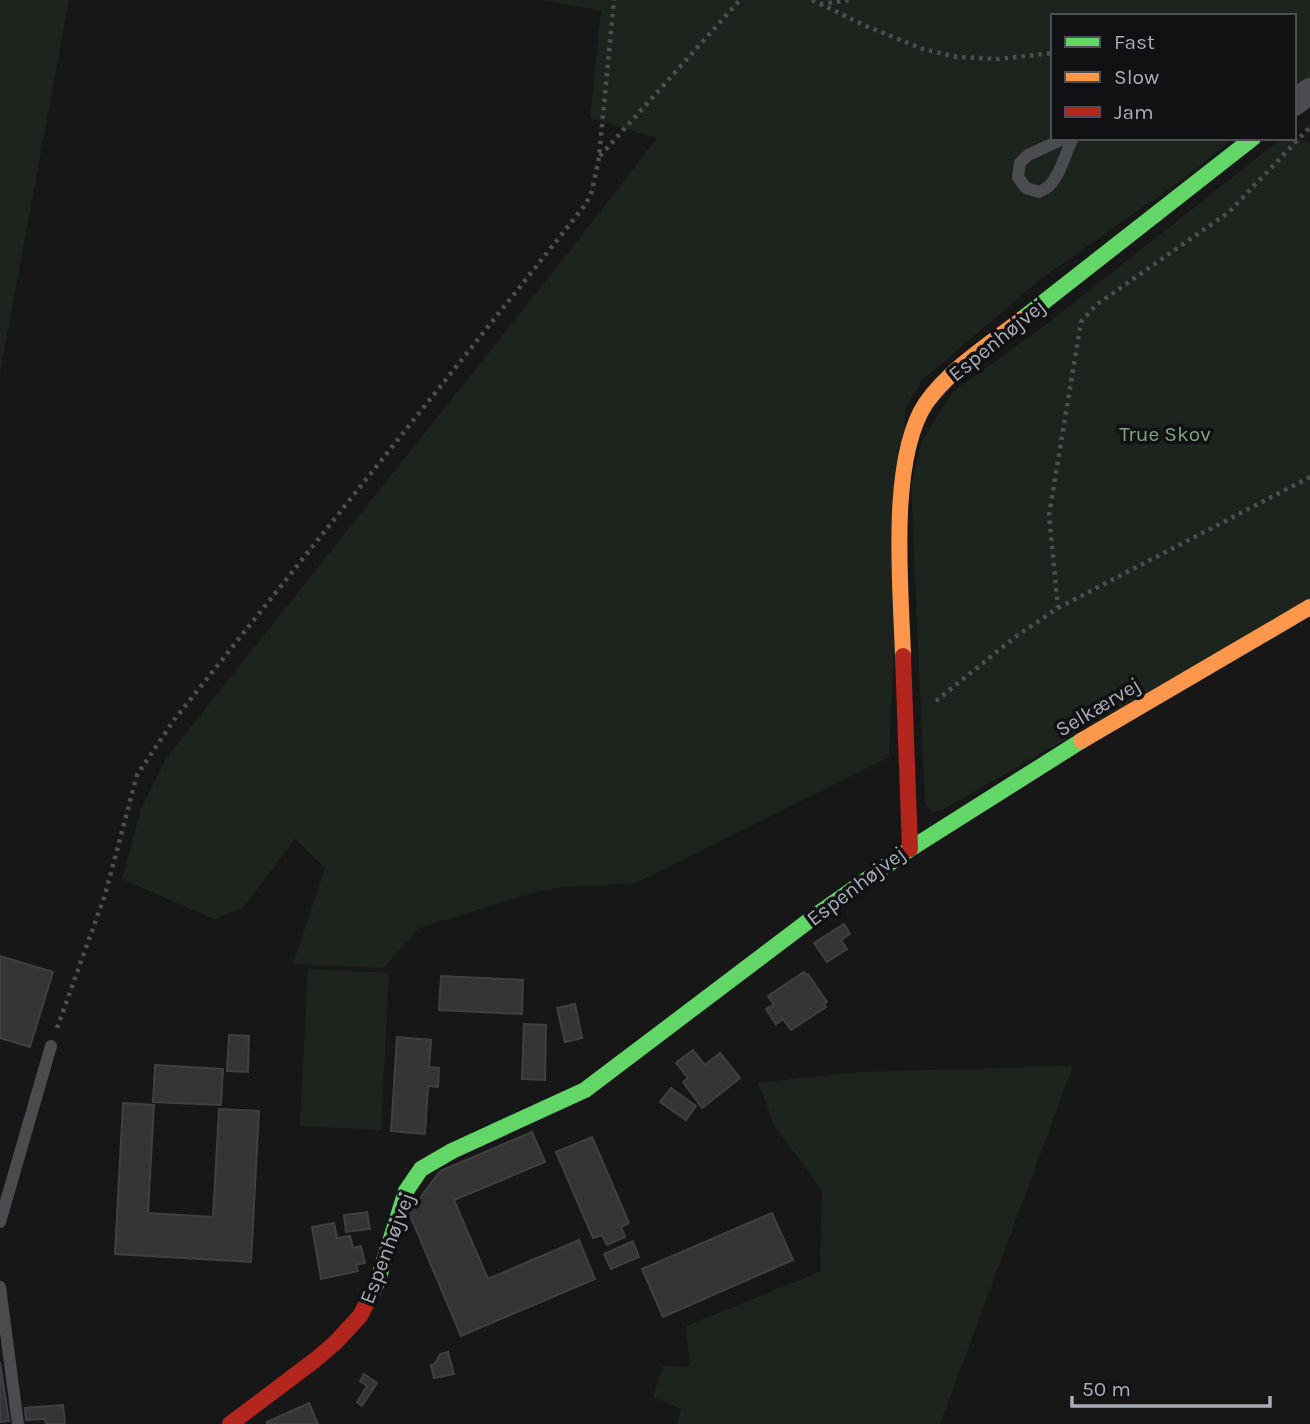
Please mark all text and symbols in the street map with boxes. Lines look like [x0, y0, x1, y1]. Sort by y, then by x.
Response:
legend [1051, 14, 1296, 140]
text: Fast [1114, 30, 1155, 54]
text: Slow [1114, 65, 1159, 89]
text: Jam [1114, 100, 1154, 124]
street label: Espenhøjvej [944, 294, 1050, 386]
park label: True Skov [1119, 422, 1211, 446]
street label: Selkærvej [1051, 672, 1145, 742]
street label: Espenhøjvej [802, 841, 910, 931]
street label: Espenhøjvej [355, 1189, 419, 1307]
scale bar [1072, 1364, 1270, 1408]
text: 50 m [1082, 1377, 1131, 1401]

